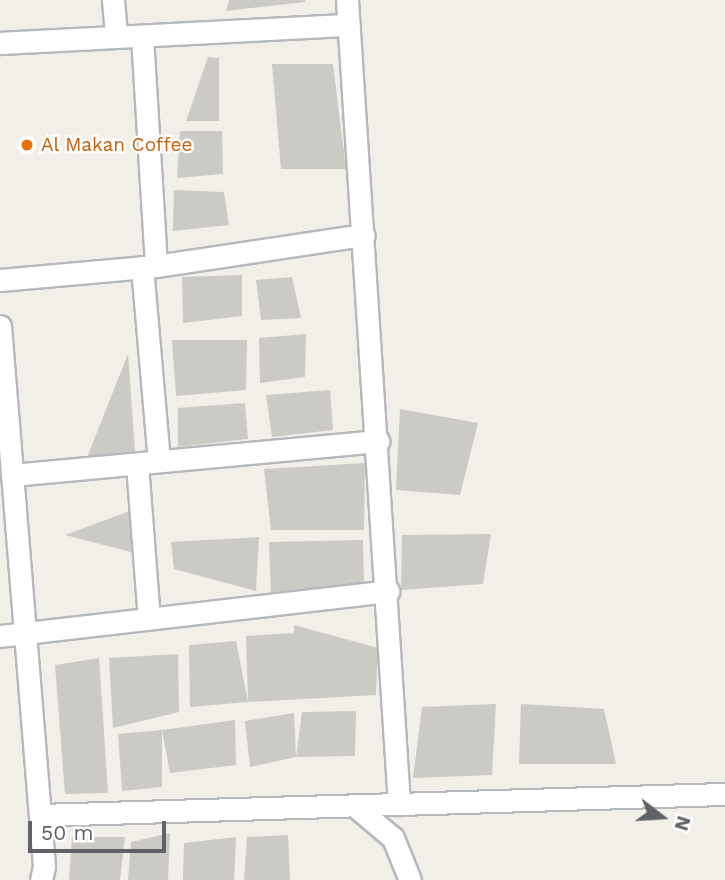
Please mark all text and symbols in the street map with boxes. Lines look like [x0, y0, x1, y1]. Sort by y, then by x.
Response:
place label: Al Makan Coffee [41, 134, 193, 156]
marker: Al Makan Coffee [19, 137, 35, 153]
north arrow [627, 782, 697, 852]
scale bar [32, 806, 170, 850]
text: N [670, 813, 696, 833]
text: 50 m [41, 820, 93, 845]

